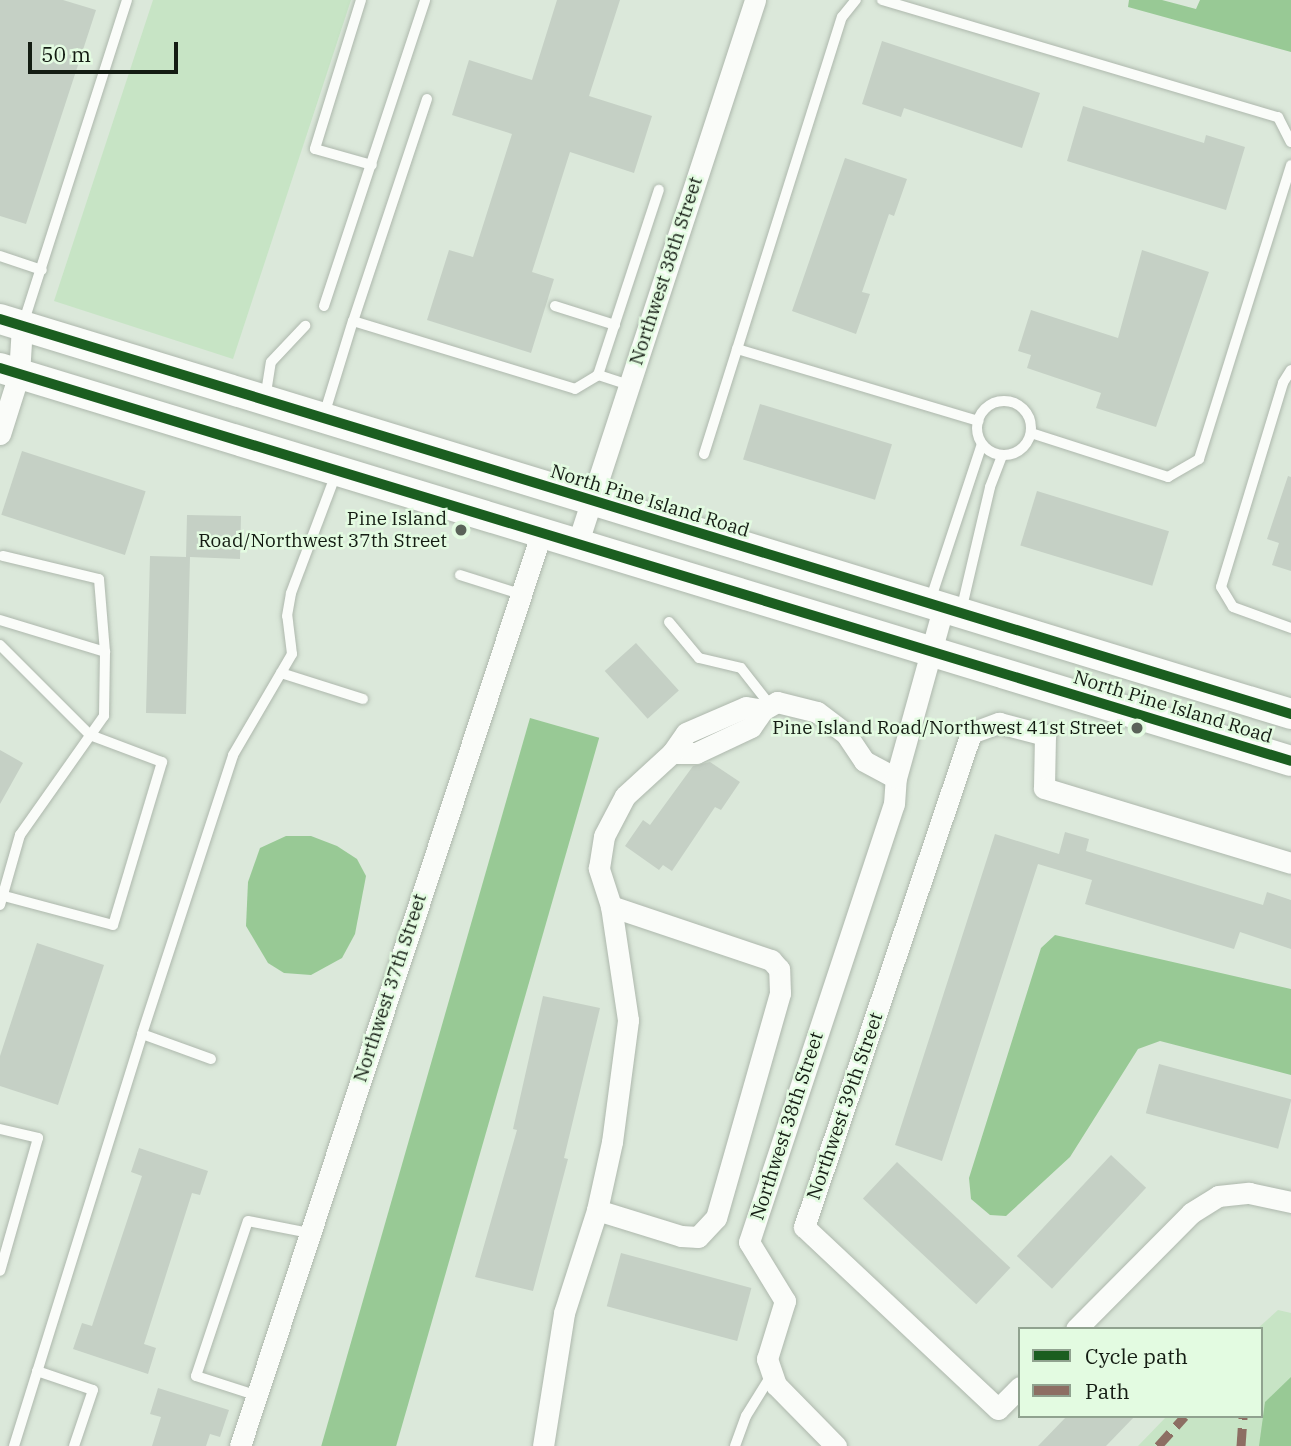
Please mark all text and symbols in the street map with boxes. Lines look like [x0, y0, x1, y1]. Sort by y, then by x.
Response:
scale bar [32, 28, 182, 72]
text: 50 m [41, 40, 91, 68]
street label: Northwest 38th Street [625, 174, 707, 368]
street label: North Pine Island Road [548, 460, 752, 542]
place label: Pine Island Road/Northwest 37th Street [198, 508, 447, 552]
marker: Pine Island Road/Northwest 37th Street [453, 522, 469, 538]
street label: North Pine Island Road [1071, 666, 1275, 748]
place label: Pine Island Road/Northwest 41st Street [772, 717, 1123, 739]
marker: Pine Island Road/Northwest 41st Street [1129, 720, 1145, 736]
street label: Northwest 37th Street [349, 891, 431, 1085]
street label: Northwest 39th Street [802, 1009, 888, 1203]
street label: Northwest 38th Street [746, 1029, 828, 1223]
legend [1018, 1327, 1263, 1418]
text: Cycle path [1085, 1342, 1188, 1370]
text: Path [1085, 1377, 1130, 1405]

